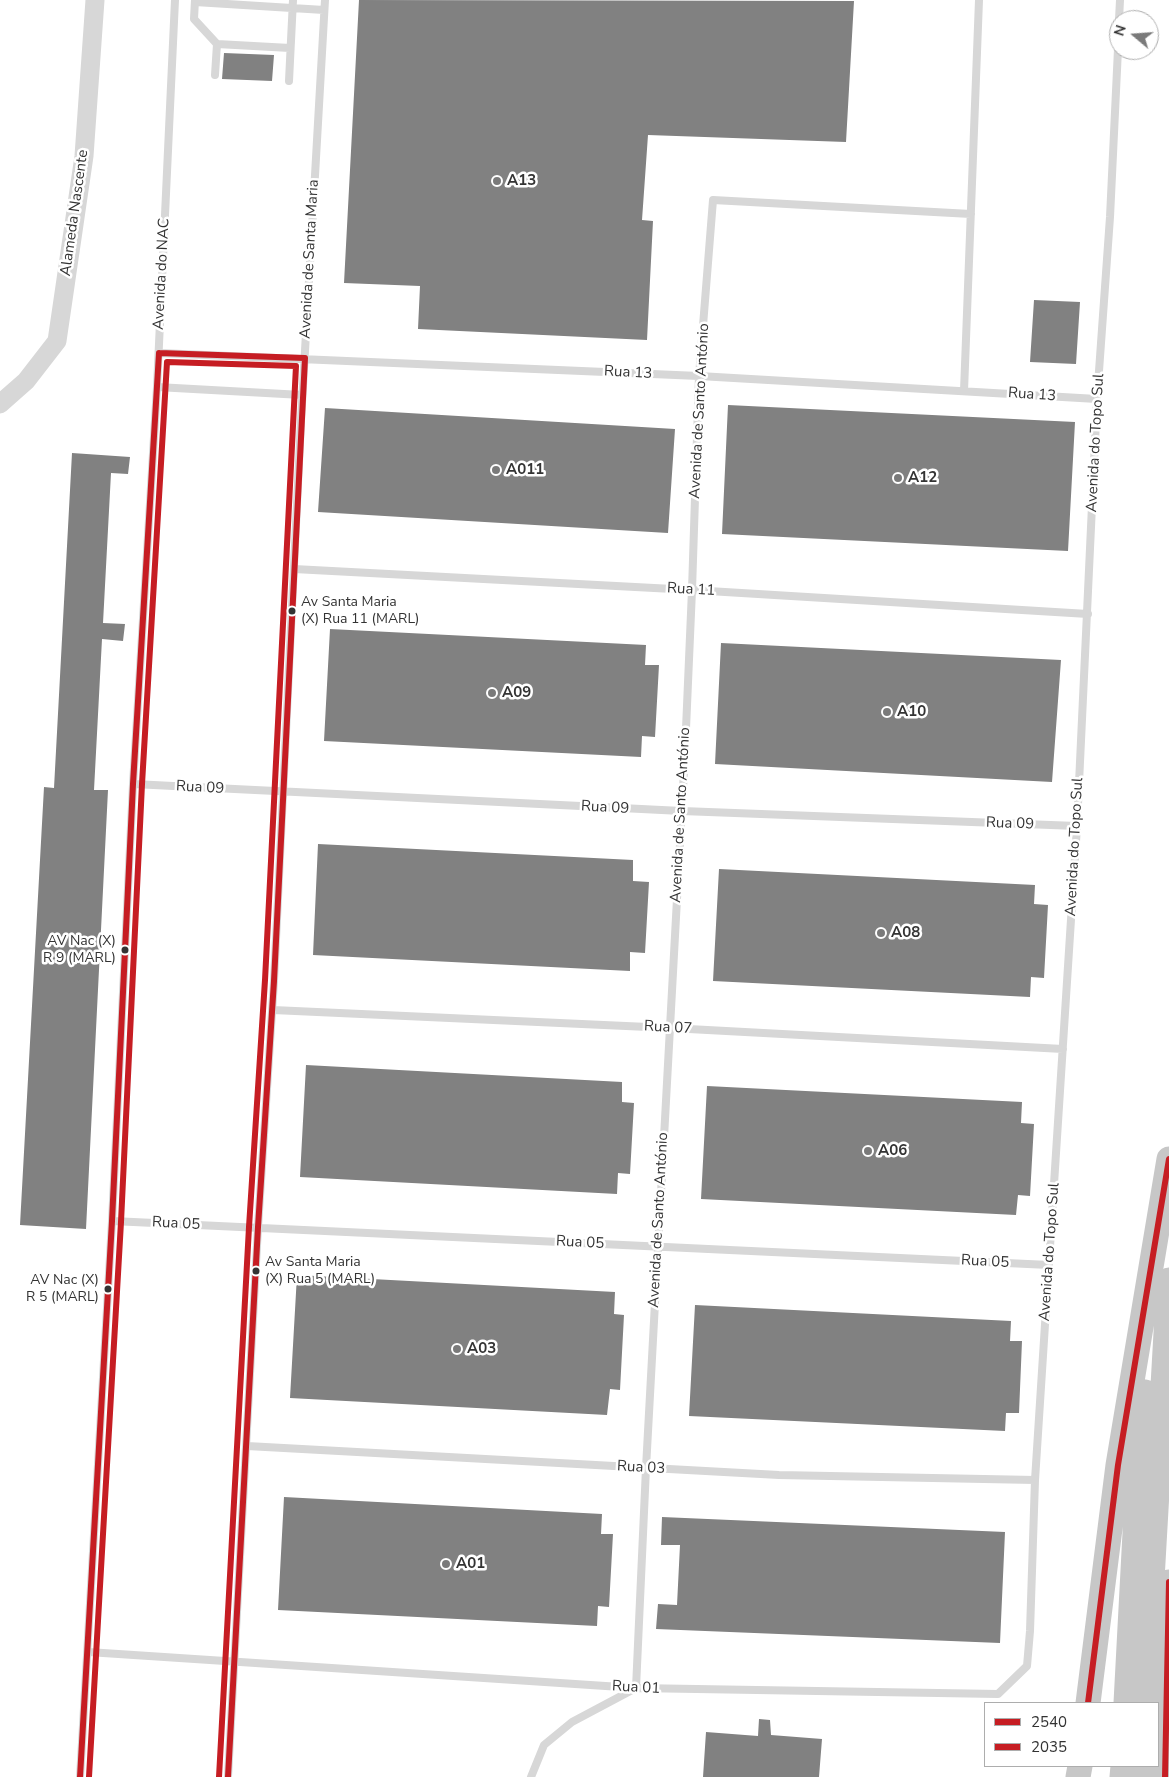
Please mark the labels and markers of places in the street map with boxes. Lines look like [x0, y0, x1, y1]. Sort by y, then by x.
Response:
place label: A13 [507, 172, 536, 190]
marker: A13 [491, 175, 503, 187]
place label: A011 [506, 461, 544, 479]
marker: A011 [490, 464, 502, 476]
place label: A12 [908, 469, 937, 487]
marker: A12 [892, 472, 904, 484]
place label: Av Santa Maria (X) Rua 11 (MARL) [301, 595, 420, 628]
marker: Av Santa Maria (X) Rua 11 (MARL) [287, 606, 297, 616]
place label: A09 [502, 684, 531, 702]
marker: A09 [486, 687, 498, 699]
place label: A10 [897, 703, 926, 721]
marker: A10 [881, 706, 893, 718]
place label: A08 [891, 924, 920, 942]
marker: A08 [875, 927, 887, 939]
place label: AV Nac (X) R 9 (MARL) [43, 934, 116, 966]
marker: AV Nac (X) R 9 (MARL) [120, 945, 130, 955]
place label: A06 [878, 1142, 907, 1160]
marker: A06 [862, 1145, 874, 1157]
place label: Av Santa Maria (X) Rua 5 (MARL) [265, 1255, 375, 1288]
marker: Av Santa Maria (X) Rua 5 (MARL) [251, 1266, 261, 1276]
place label: AV Nac (X) R 5 (MARL) [26, 1273, 99, 1305]
marker: AV Nac (X) R 5 (MARL) [103, 1284, 113, 1294]
place label: A03 [467, 1340, 496, 1358]
marker: A03 [451, 1343, 463, 1355]
place label: A01 [456, 1555, 485, 1573]
marker: A01 [440, 1558, 452, 1570]

